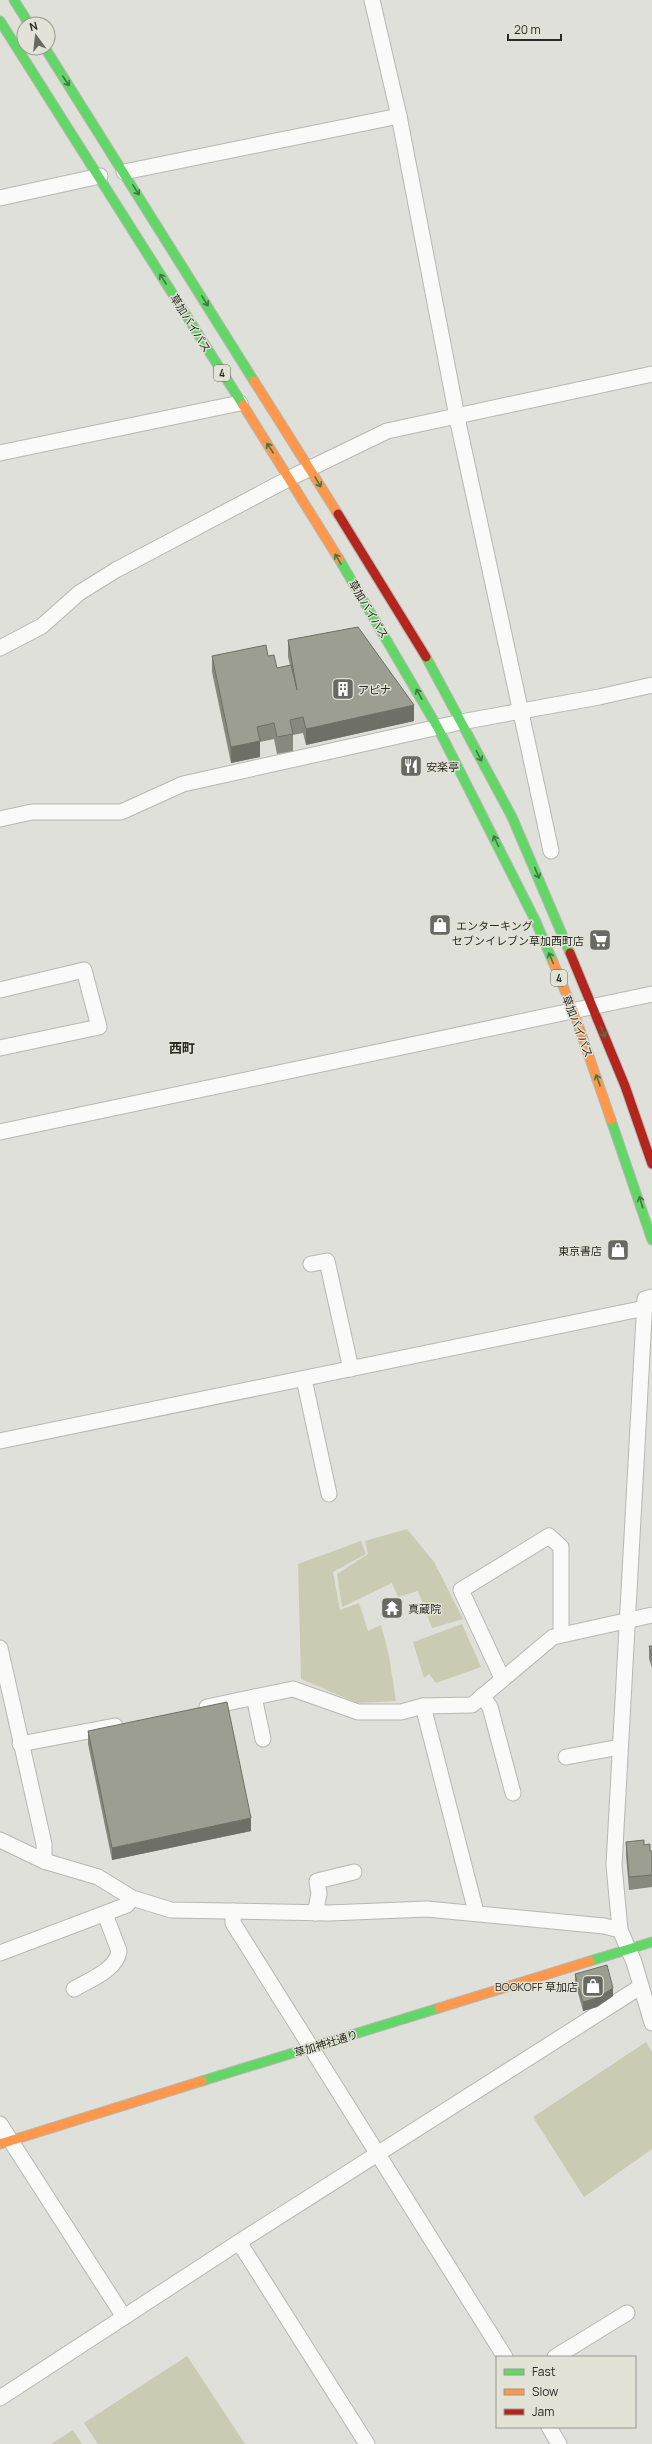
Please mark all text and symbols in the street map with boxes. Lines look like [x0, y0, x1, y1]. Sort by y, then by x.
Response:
north arrow [16, 16, 56, 56]
scale bar [508, 16, 561, 42]
text: N [28, 18, 39, 34]
text: 20 m [514, 21, 541, 38]
one-way arrow [62, 75, 70, 87]
one-way arrow [132, 184, 140, 196]
one-way arrow [159, 273, 167, 285]
street label: 草加バイパス [167, 291, 215, 355]
one-way arrow [201, 295, 209, 307]
road number: 4 [214, 365, 230, 381]
one-way arrow [266, 443, 274, 454]
one-way arrow [314, 476, 322, 488]
one-way arrow [334, 554, 342, 565]
street label: 草加バイパス [346, 577, 392, 641]
building icon: アピナ [330, 676, 356, 702]
place label: アピナ [358, 682, 391, 697]
one-way arrow [415, 688, 422, 700]
one-way arrow [476, 750, 484, 762]
restaurant icon: 安楽亭 [398, 753, 424, 779]
place label: 安楽亭 [426, 759, 459, 774]
one-way arrow [492, 835, 499, 847]
one-way arrow [533, 867, 541, 879]
shop icon: エンターキング [427, 912, 453, 938]
place label: エンターキング [456, 918, 533, 933]
supermarket icon: セブンイレブン草加西町店 [587, 927, 613, 953]
place label: セブンイレブン草加西町店 [452, 933, 584, 948]
one-way arrow [547, 953, 554, 965]
road number: 4 [551, 970, 567, 986]
street label: 草加バイパス [559, 993, 597, 1059]
one-way arrow [600, 1025, 608, 1037]
district label: 西町 [169, 1039, 195, 1057]
one-way arrow [593, 1074, 601, 1086]
one-way arrow [637, 1196, 644, 1209]
shop icon: 東京書店 [605, 1237, 631, 1263]
place label: 東京書店 [558, 1243, 602, 1258]
temple icon: 真蔵院 [379, 1595, 405, 1621]
place label: 真蔵院 [408, 1601, 441, 1616]
shop icon: BOOKOFF 草加店 [580, 1973, 606, 1999]
place label: BOOKOFF 草加店 [495, 1979, 578, 1994]
street label: 草加神社通り [292, 2026, 360, 2060]
legend [496, 2356, 636, 2428]
text: Fast [532, 2363, 556, 2380]
text: Slow [532, 2383, 558, 2400]
text: Jam [532, 2403, 554, 2420]

